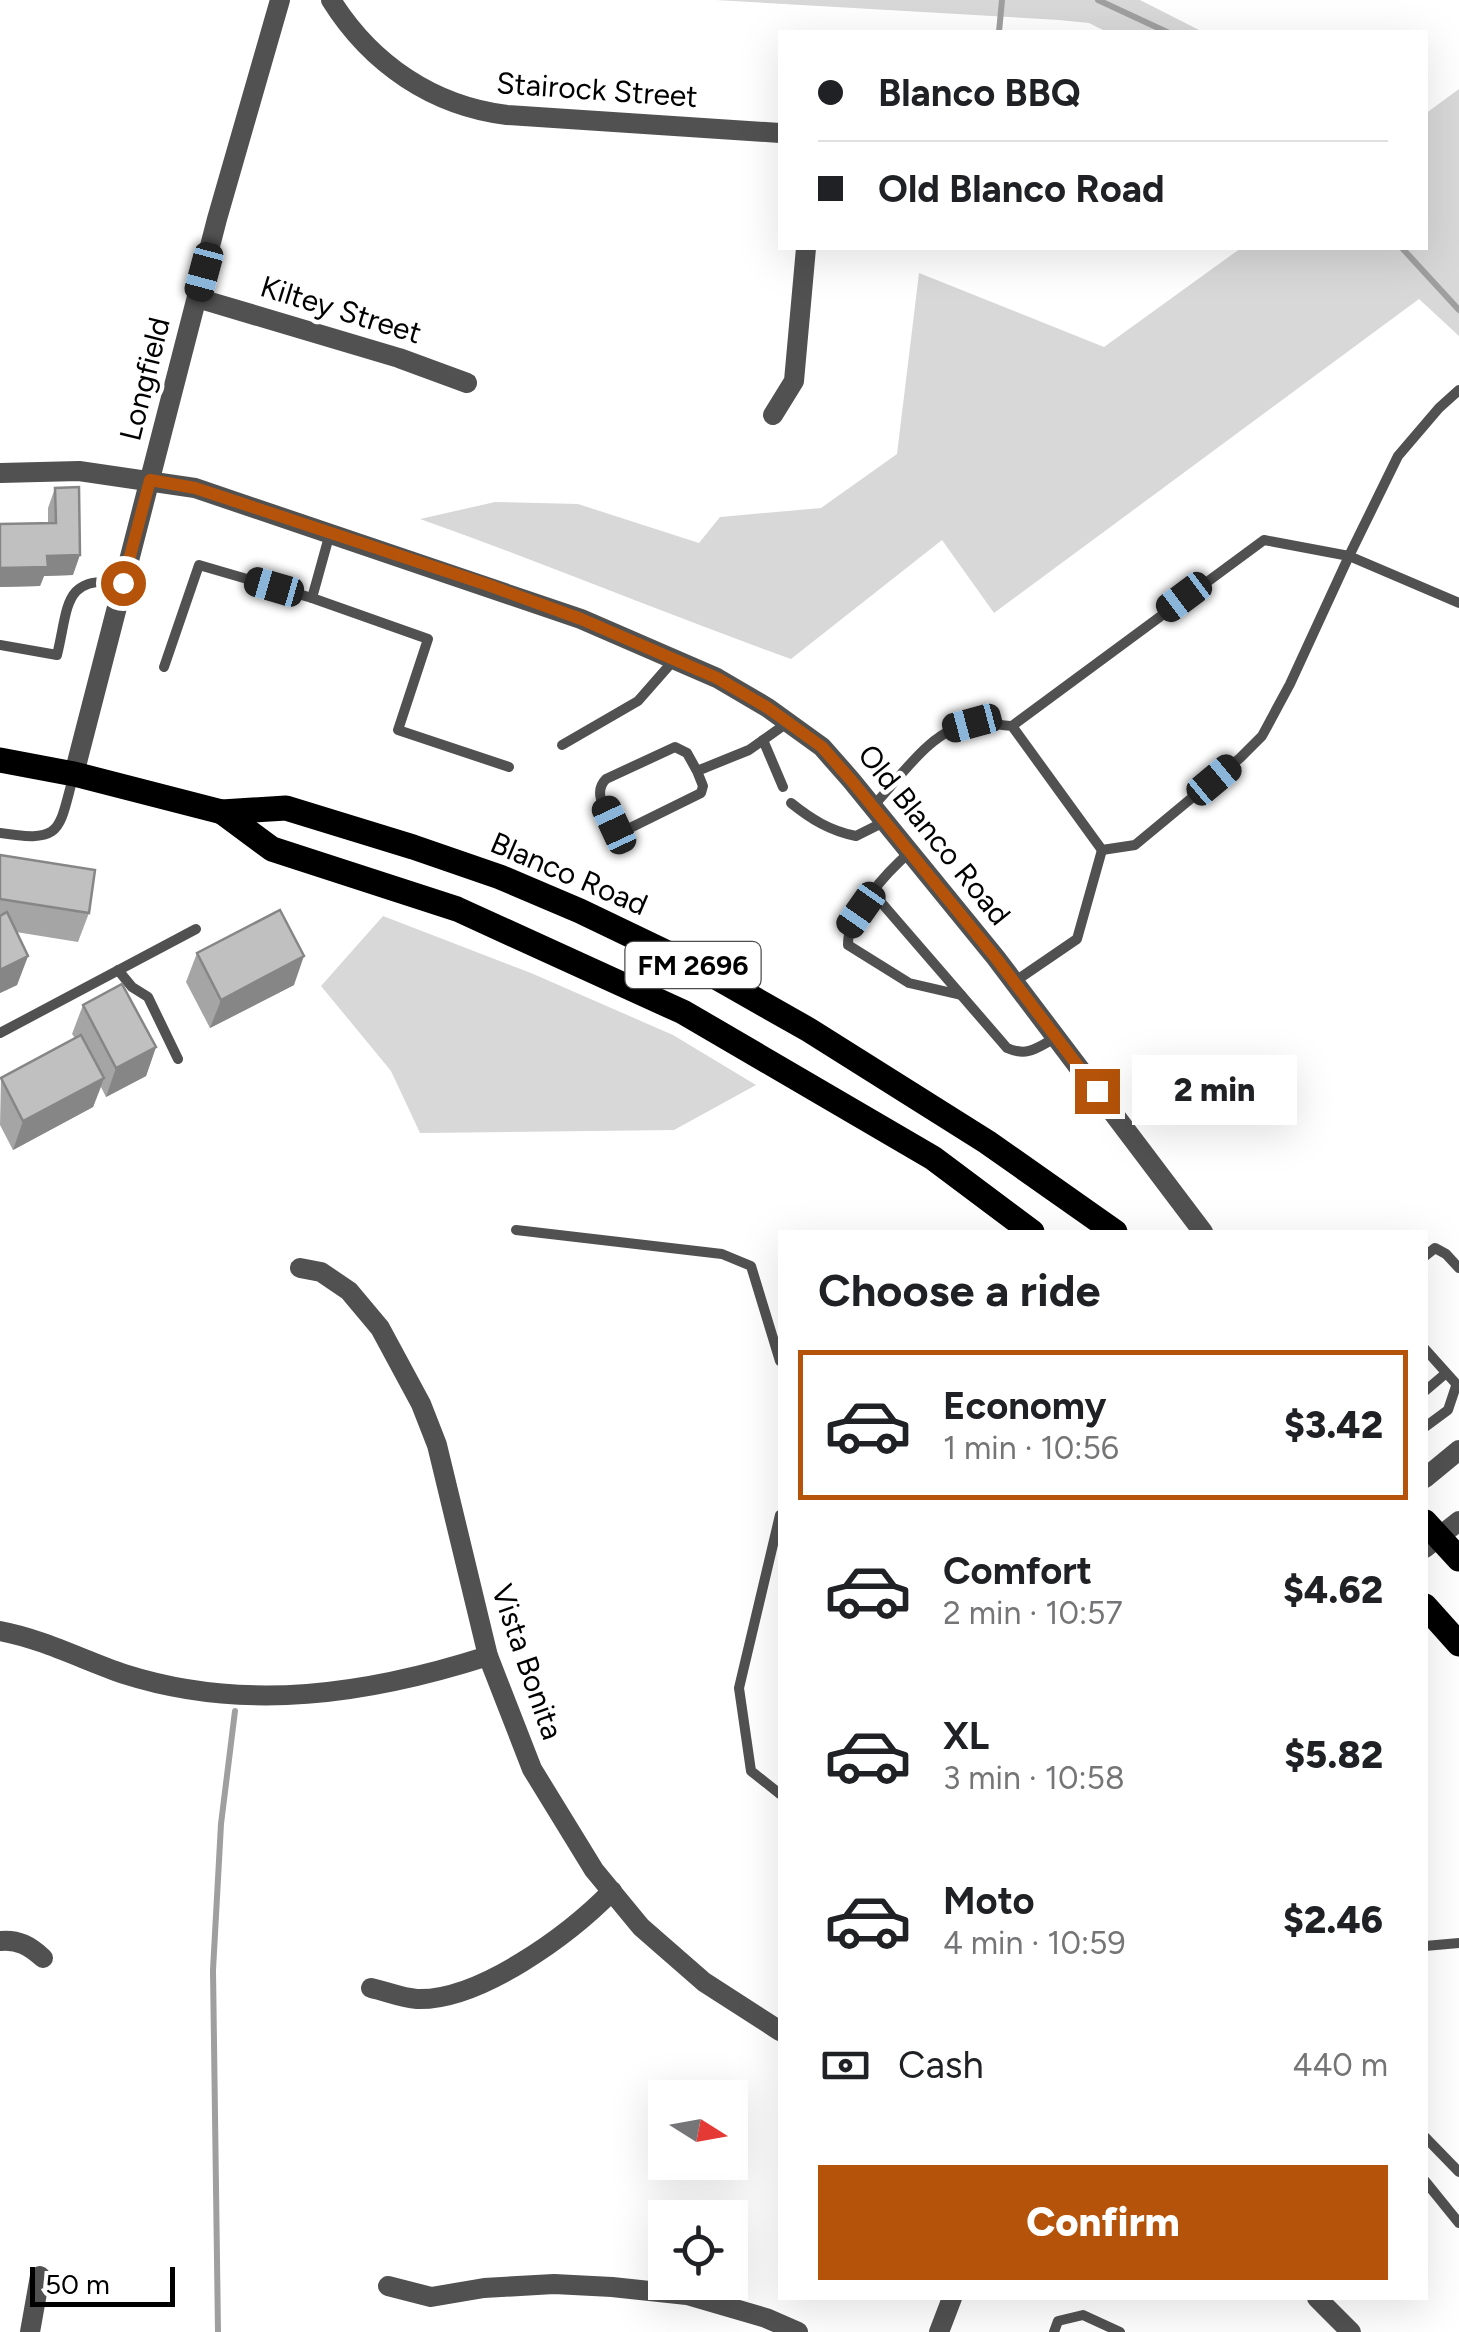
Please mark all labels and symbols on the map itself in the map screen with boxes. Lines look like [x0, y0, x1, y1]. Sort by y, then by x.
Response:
street label: Stairock Street [495, 64, 699, 115]
car [182, 239, 226, 305]
street label: Kiltey Street [256, 268, 426, 352]
street label: Longfield [111, 313, 178, 444]
route start [101, 561, 146, 606]
car [241, 564, 307, 610]
car [1151, 567, 1217, 627]
car [939, 701, 1005, 745]
street label: Old Blanco Road [850, 737, 1019, 933]
car [1181, 749, 1247, 811]
car [588, 791, 640, 859]
street label: Blanco Road [485, 824, 653, 923]
car [832, 877, 890, 943]
road number: FM 2696 [626, 942, 760, 988]
callout: 2 min [1132, 1056, 1297, 1126]
route end [1075, 1069, 1120, 1114]
street label: Vista Bonita [484, 1579, 571, 1744]
north arrow [648, 2080, 748, 2180]
scale bar [30, 2262, 175, 2306]

